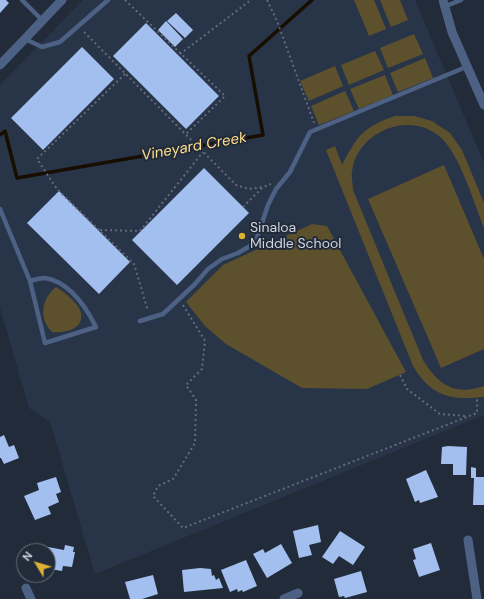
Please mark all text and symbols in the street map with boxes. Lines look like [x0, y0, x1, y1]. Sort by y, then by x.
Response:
water label: Vineyard Creek [140, 129, 248, 165]
place label: Sinaloa Middle School [250, 220, 341, 252]
marker: Sinaloa Middle School [237, 231, 247, 241]
north arrow [16, 543, 56, 583]
text: N [19, 549, 35, 564]

